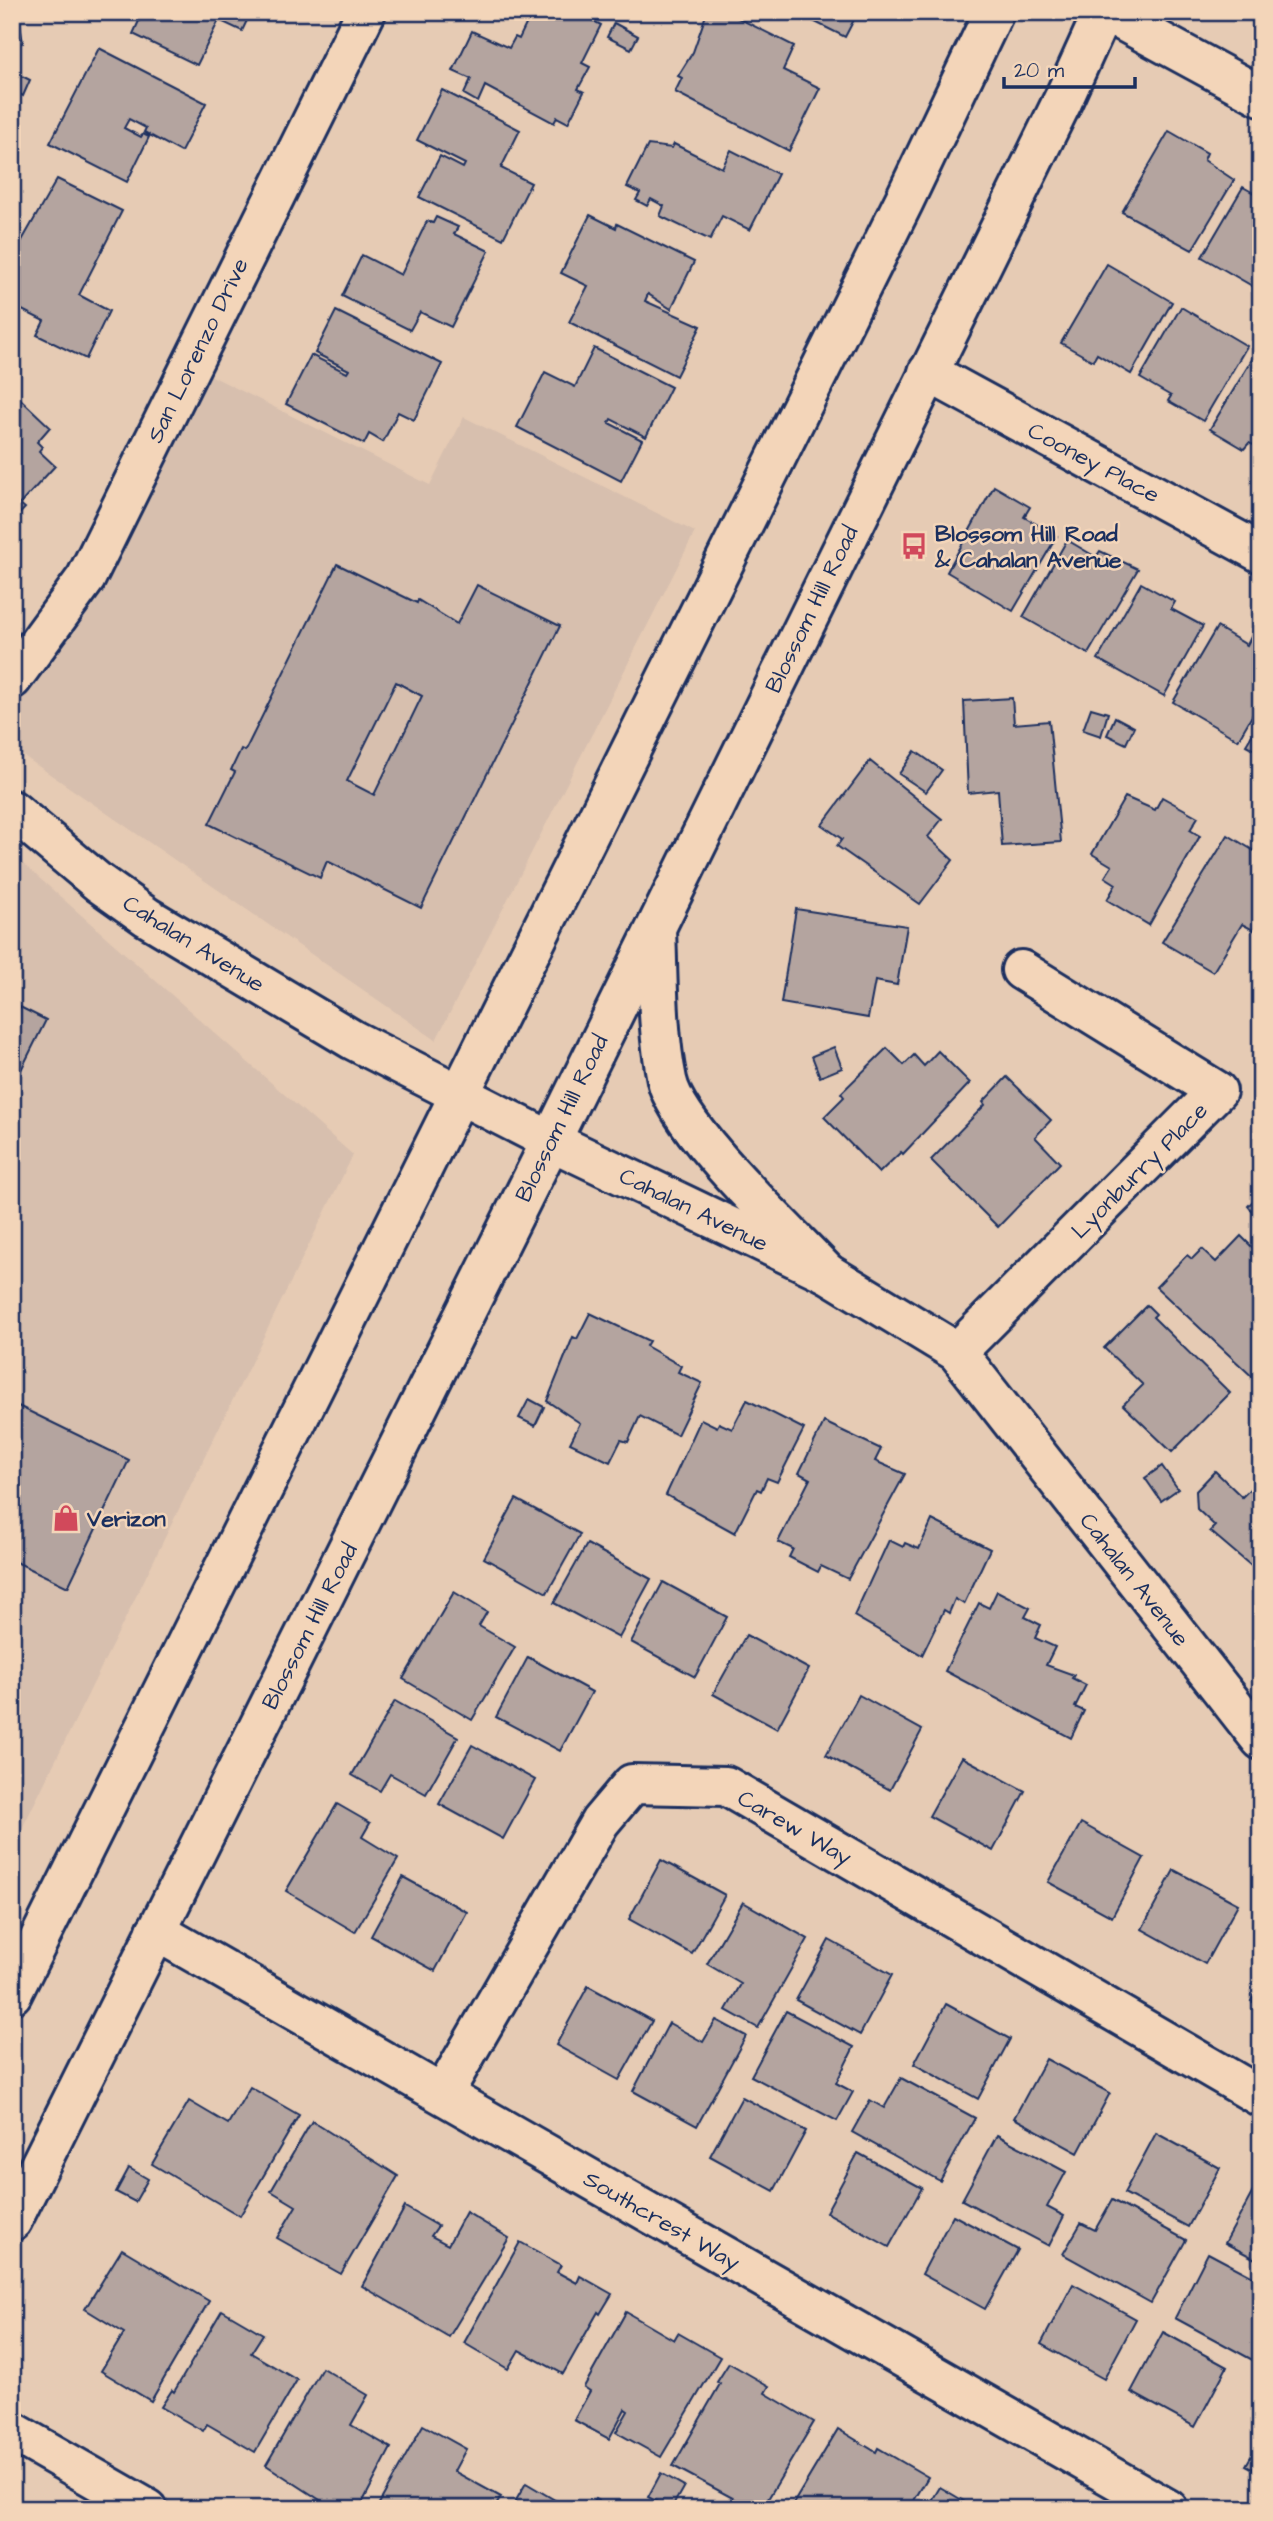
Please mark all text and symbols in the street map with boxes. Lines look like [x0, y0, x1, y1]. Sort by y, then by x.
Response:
scale bar [1004, 46, 1135, 90]
text: 20 m [1014, 56, 1065, 85]
street label: San Lorenzo Drive [139, 253, 256, 448]
street label: Cooney Place [1022, 415, 1165, 512]
place label: Blossom Hill Road & Cahalan Avenue [934, 518, 1122, 576]
street label: Blossom Hill Road [757, 520, 866, 699]
bus stop icon: Blossom Hill Road & Cahalan Avenue [899, 531, 929, 561]
street label: Cahalan Avenue [116, 887, 271, 1000]
street label: Blossom Hill Road [507, 1029, 616, 1208]
street label: Lyonburry Place [1064, 1095, 1216, 1247]
street label: Cahalan Avenue [614, 1160, 773, 1260]
shop icon: Verizon [51, 1503, 81, 1533]
place label: Verizon [86, 1503, 166, 1535]
street label: Cahalan Avenue [1072, 1506, 1197, 1653]
street label: Blossom Hill Road [254, 1538, 366, 1715]
street label: Carew Way [731, 1782, 858, 1874]
street label: Southcrest Way [577, 2163, 746, 2280]

